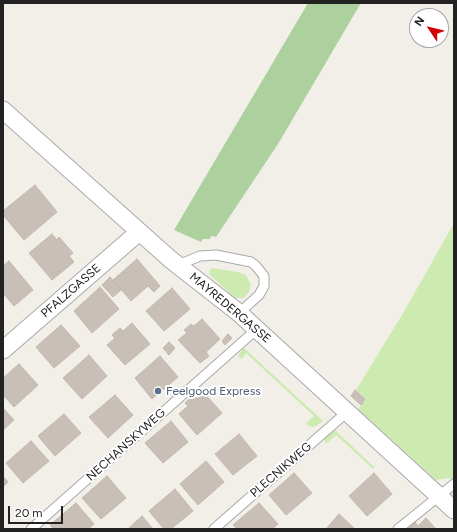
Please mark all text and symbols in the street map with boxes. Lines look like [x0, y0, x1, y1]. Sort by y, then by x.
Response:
north arrow [409, 8, 449, 48]
text: N [412, 14, 427, 29]
street label: PFALZGASSE [38, 261, 104, 321]
street label: MAYREDERGASSE [186, 270, 274, 346]
place label: Feelgood Express [166, 384, 261, 398]
marker: Feelgood Express [153, 386, 163, 396]
street label: NECHANSKYWEG [84, 406, 168, 484]
street label: PLECNIKWEG [247, 439, 315, 501]
scale bar [10, 498, 65, 524]
text: 20 m [15, 506, 43, 520]

